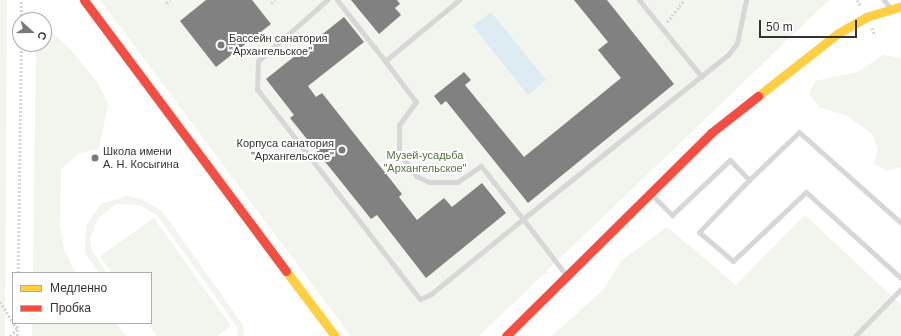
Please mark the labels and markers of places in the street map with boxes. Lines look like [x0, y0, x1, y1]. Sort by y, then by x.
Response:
place label: Бассейн санатория "Архангельское" [229, 32, 328, 58]
marker: Бассейн санатория "Архангельское" [216, 40, 226, 50]
place label: Корпуса санатория "Архангельское" [237, 137, 334, 163]
place label: Школа имени А. Н. Косыгина [103, 145, 179, 171]
marker: Корпуса санатория "Архангельское" [337, 145, 347, 155]
marker: Школа имени А. Н. Косыгина [90, 153, 100, 163]

